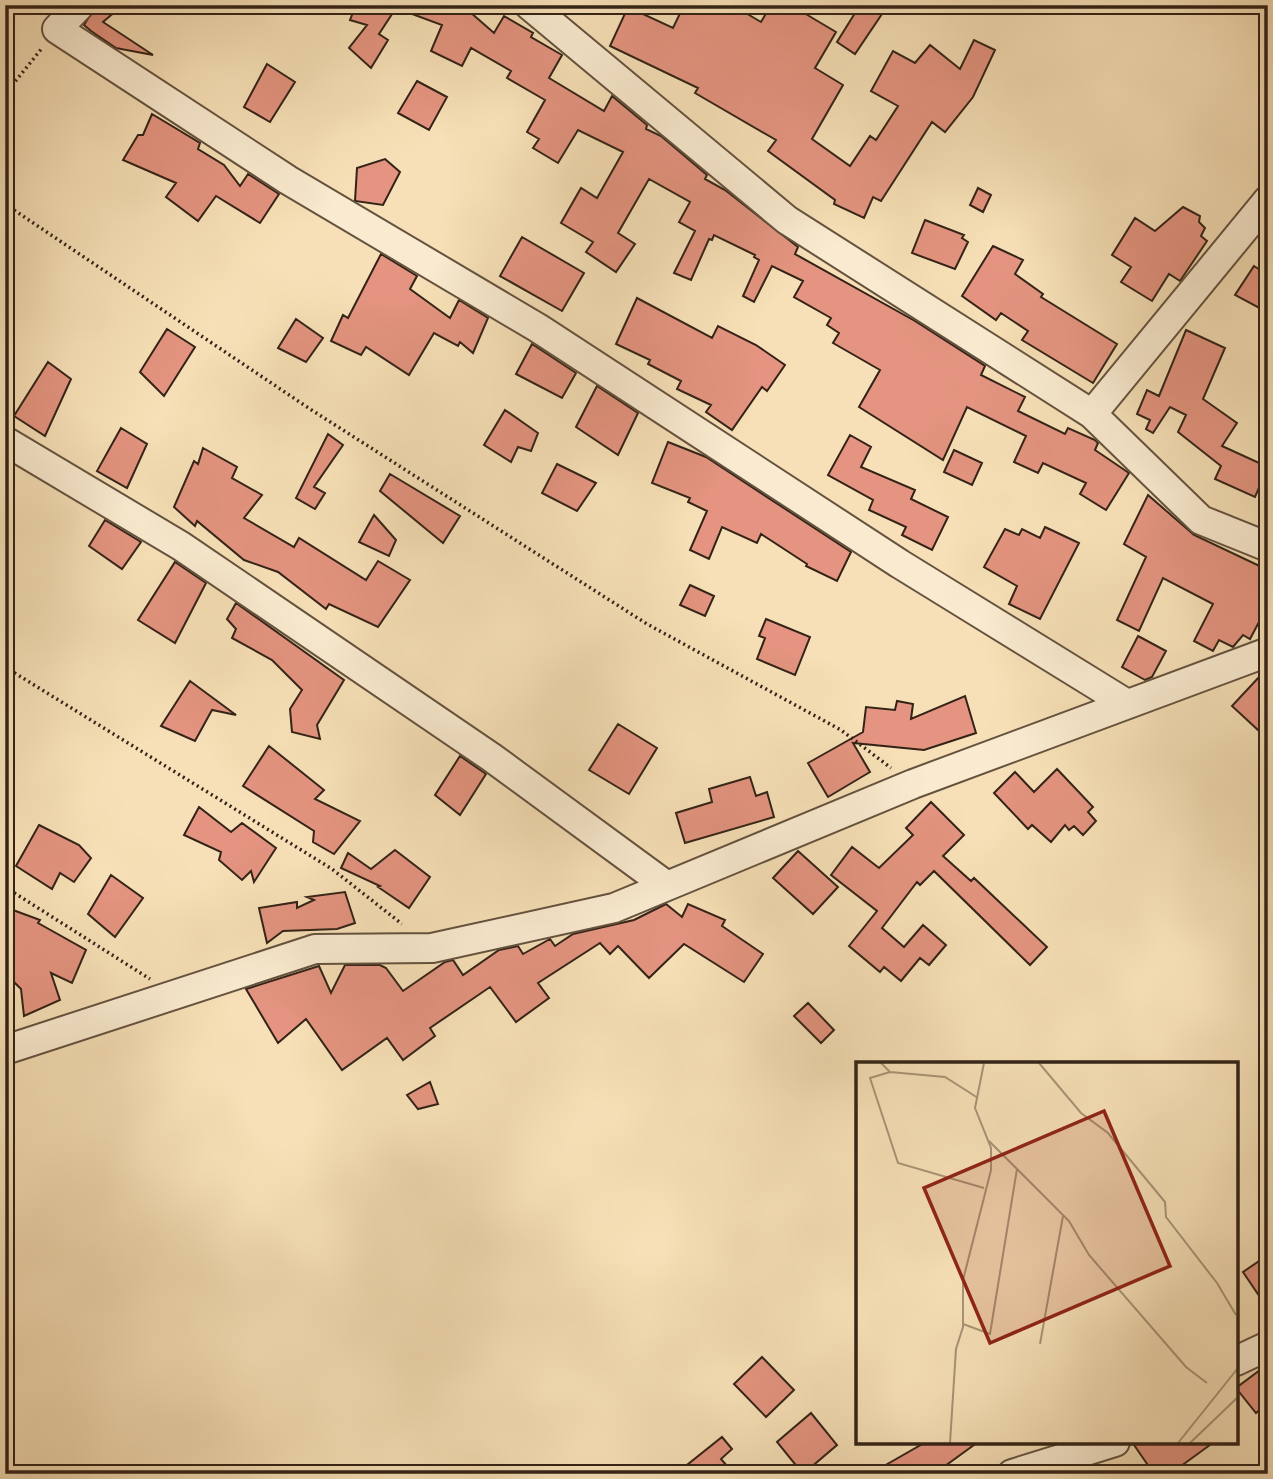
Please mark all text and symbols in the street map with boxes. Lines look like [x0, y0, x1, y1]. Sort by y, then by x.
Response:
inset map [856, 1062, 1238, 1444]

